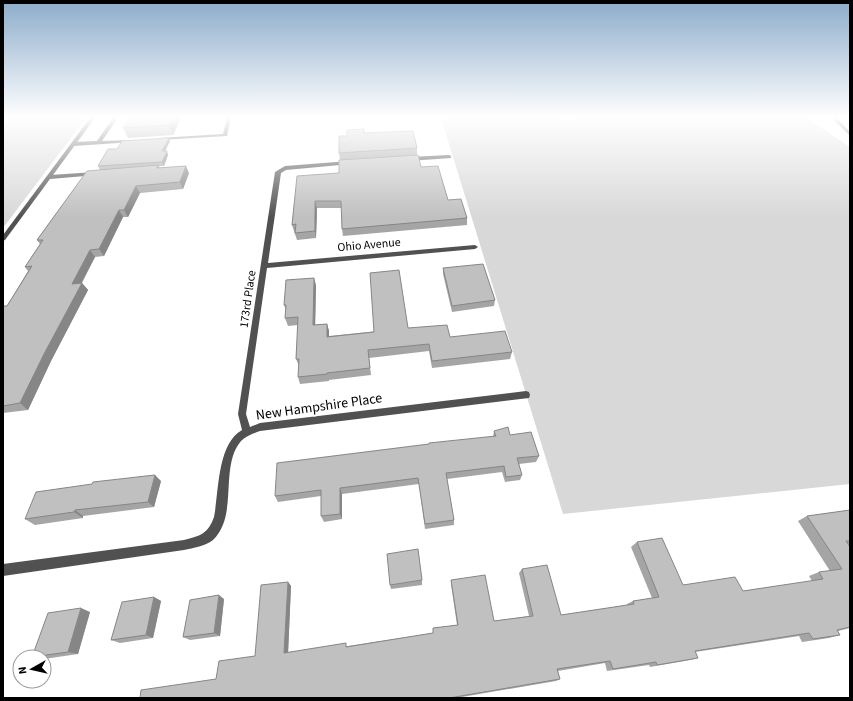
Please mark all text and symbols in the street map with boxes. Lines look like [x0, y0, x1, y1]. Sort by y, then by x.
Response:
street label: Ohio Avenue [337, 234, 401, 256]
street label: 173rd Place [236, 269, 260, 329]
street label: New Hampshire Place [255, 388, 384, 426]
north arrow [12, 649, 52, 689]
text: N [15, 666, 31, 675]

